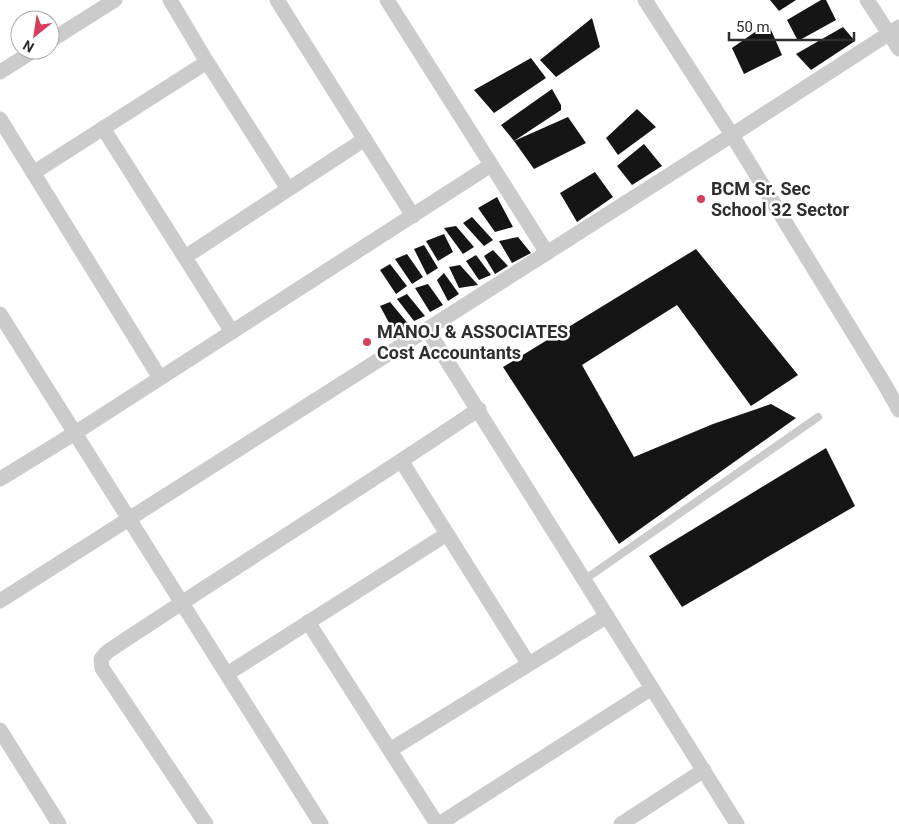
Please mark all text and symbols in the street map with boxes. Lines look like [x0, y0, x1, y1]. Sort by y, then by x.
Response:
north arrow [10, 10, 60, 60]
scale bar [729, 10, 854, 42]
text: 50 m [736, 18, 770, 36]
text: N [20, 37, 37, 56]
place label: BCM Sr. Sec School 32 Sector [711, 178, 849, 220]
marker: BCM Sr. Sec School 32 Sector [695, 193, 707, 205]
place label: MANOJ & ASSOCIATES Cost Accountants [377, 321, 568, 363]
marker: MANOJ & ASSOCIATES Cost Accountants [361, 336, 373, 348]

